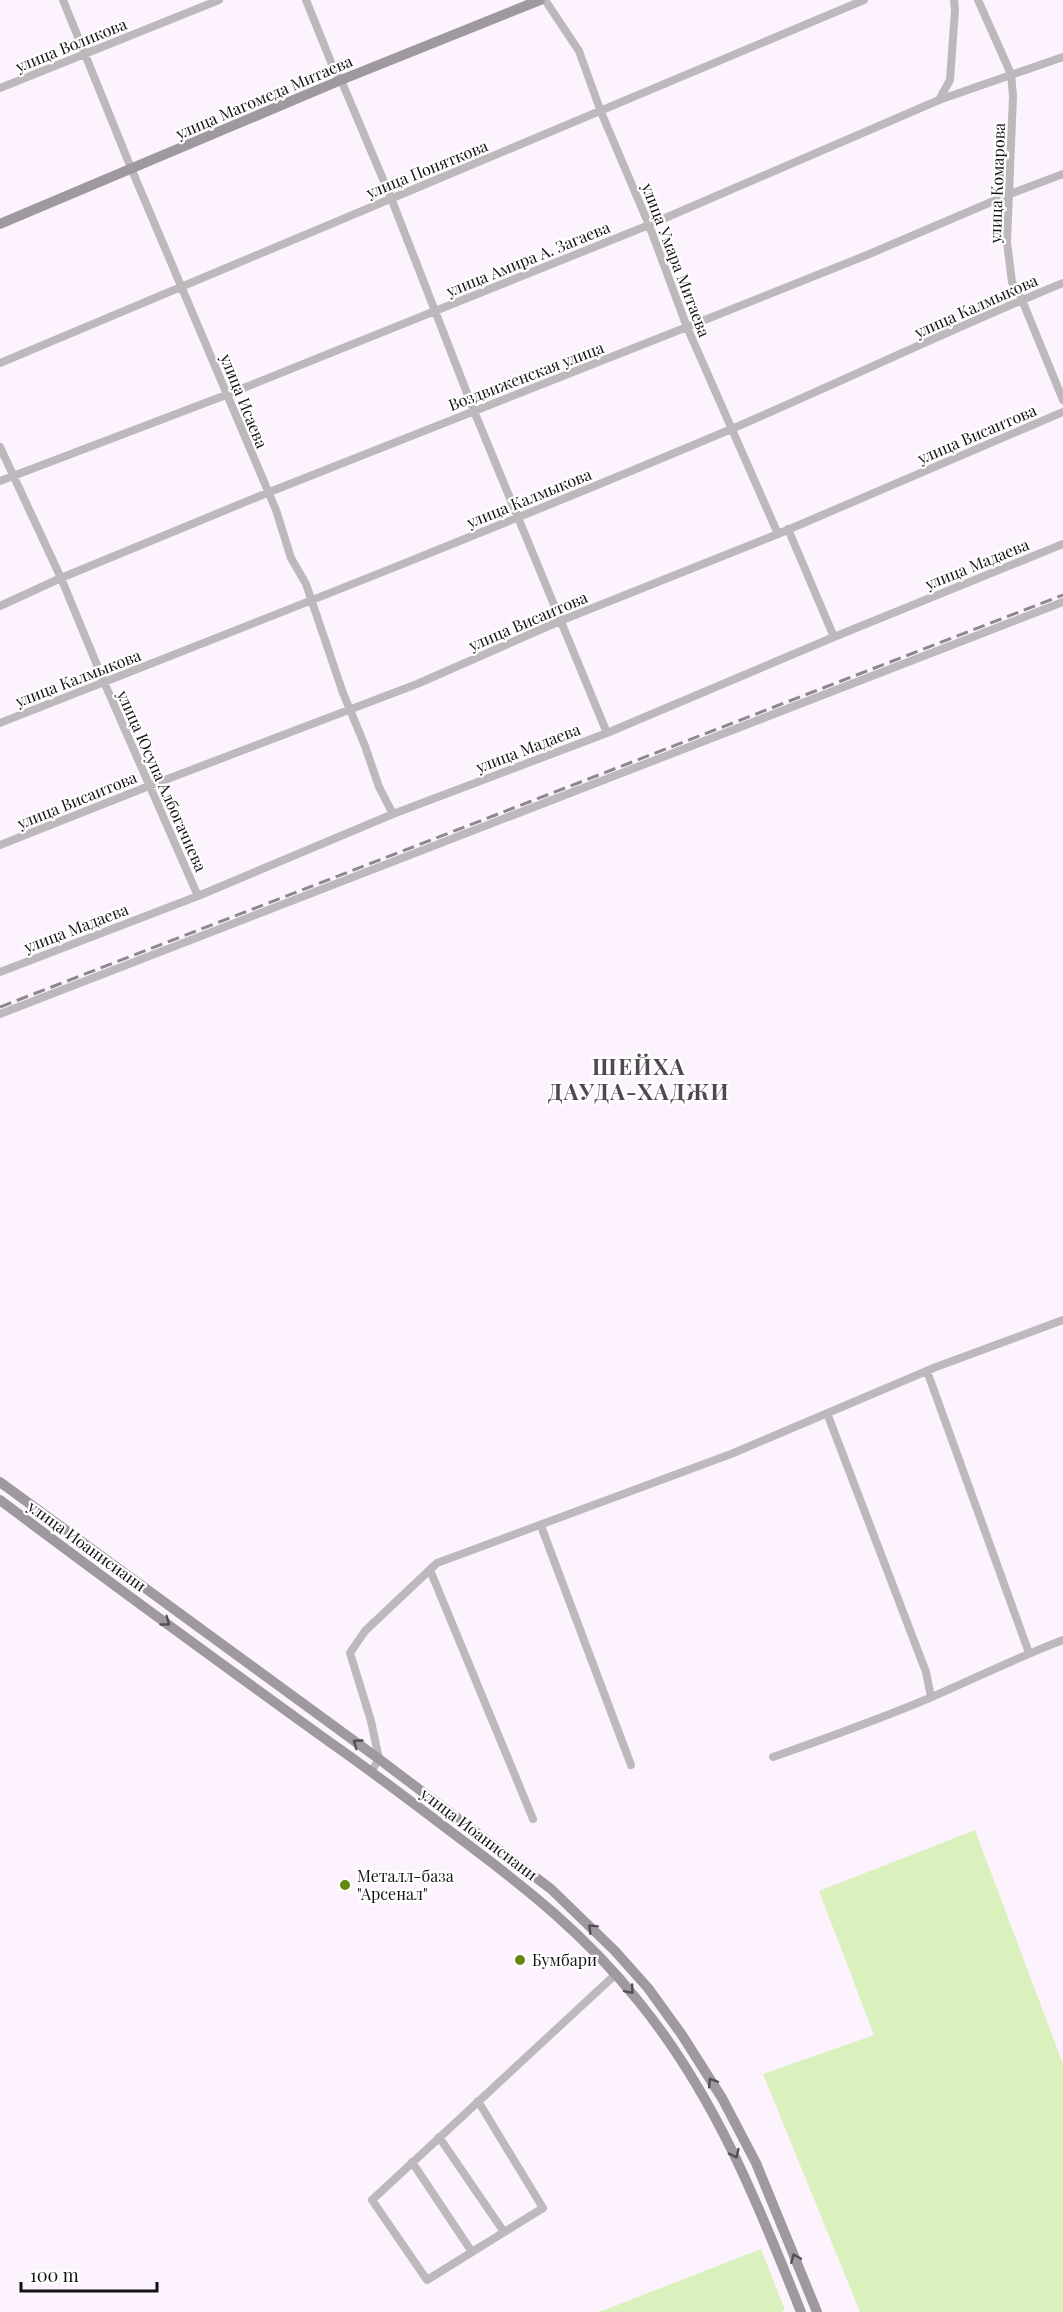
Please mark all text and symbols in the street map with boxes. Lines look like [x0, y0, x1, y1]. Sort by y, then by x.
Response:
street label: улица Воликова [11, 13, 130, 77]
street label: улица Магомеда Митаева [171, 50, 355, 144]
street label: улица Комарова [984, 122, 1009, 245]
street label: улица Поняткова [362, 135, 491, 203]
street label: улица Умара Митаева [637, 179, 716, 340]
street label: улица Амира А. Загаева [442, 216, 613, 301]
street label: улица Калмыкова [910, 269, 1041, 343]
street label: Воздвиженская улица [445, 336, 607, 415]
street label: улица Исаева [216, 350, 273, 451]
street label: улица Висаитова [913, 399, 1040, 468]
street label: улица Калмыкова [462, 463, 594, 533]
street label: улица Мадаева [921, 533, 1032, 594]
street label: улица Висаитова [464, 586, 591, 655]
street label: улица Калмыкова [11, 644, 144, 712]
street label: улица Юсупа Албогачиева [113, 686, 212, 875]
street label: улица Мадаева [472, 718, 583, 777]
street label: улица Висаитова [13, 766, 140, 833]
street label: улица Мадаева [20, 898, 131, 957]
district label: ШЕЙХА ДАУДА-ХАДЖИ [548, 1051, 730, 1106]
street label: улица Иоанисиани [23, 1495, 151, 1596]
one-way arrow [159, 1615, 170, 1626]
one-way arrow [352, 1739, 363, 1750]
street label: улица Иоанисиани [416, 1782, 542, 1885]
place label: Металл-база "Арсенал" [357, 1865, 454, 1904]
marker: Металл-база "Арсенал" [338, 1878, 352, 1892]
one-way arrow [589, 1925, 600, 1936]
place label: Бумбари [532, 1949, 597, 1970]
marker: Бумбари [513, 1953, 527, 1967]
one-way arrow [623, 1983, 634, 1994]
one-way arrow [707, 2078, 719, 2088]
one-way arrow [728, 2147, 740, 2158]
one-way arrow [790, 2253, 802, 2264]
scale bar [21, 2255, 158, 2293]
text: 100 m [30, 2263, 79, 2287]

